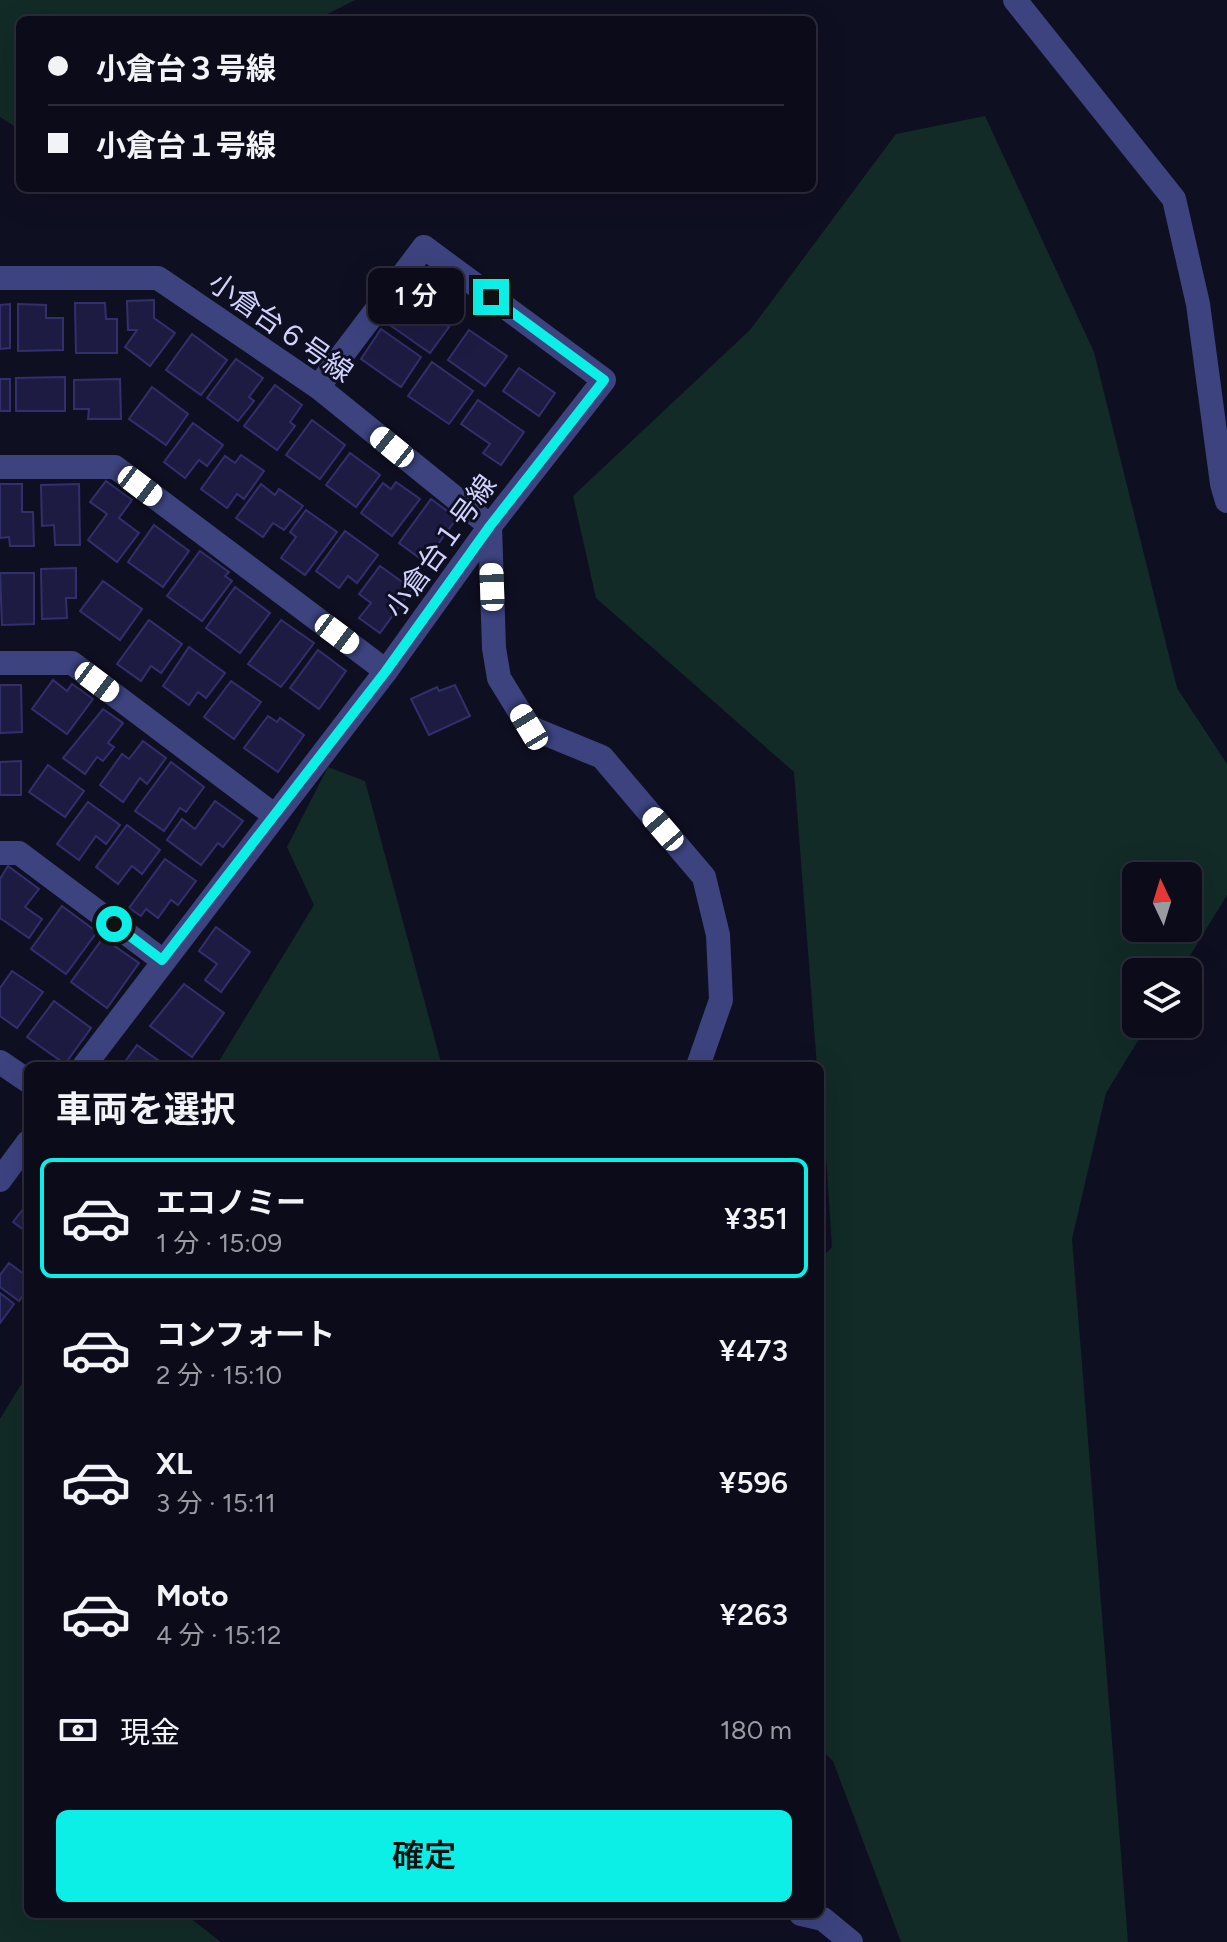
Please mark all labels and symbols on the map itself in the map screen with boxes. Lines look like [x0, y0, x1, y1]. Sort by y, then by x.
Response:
street label: 小倉台６号線 [202, 265, 360, 389]
callout: 1 分 [367, 269, 463, 325]
route end [473, 279, 509, 315]
car [366, 423, 418, 471]
car [114, 462, 166, 510]
street label: 小倉台１号線 [377, 468, 503, 624]
car [479, 563, 505, 611]
car [311, 610, 363, 658]
car [71, 658, 123, 706]
car [506, 700, 552, 754]
car [638, 803, 688, 855]
north arrow [1122, 862, 1202, 942]
route start [96, 906, 132, 942]

